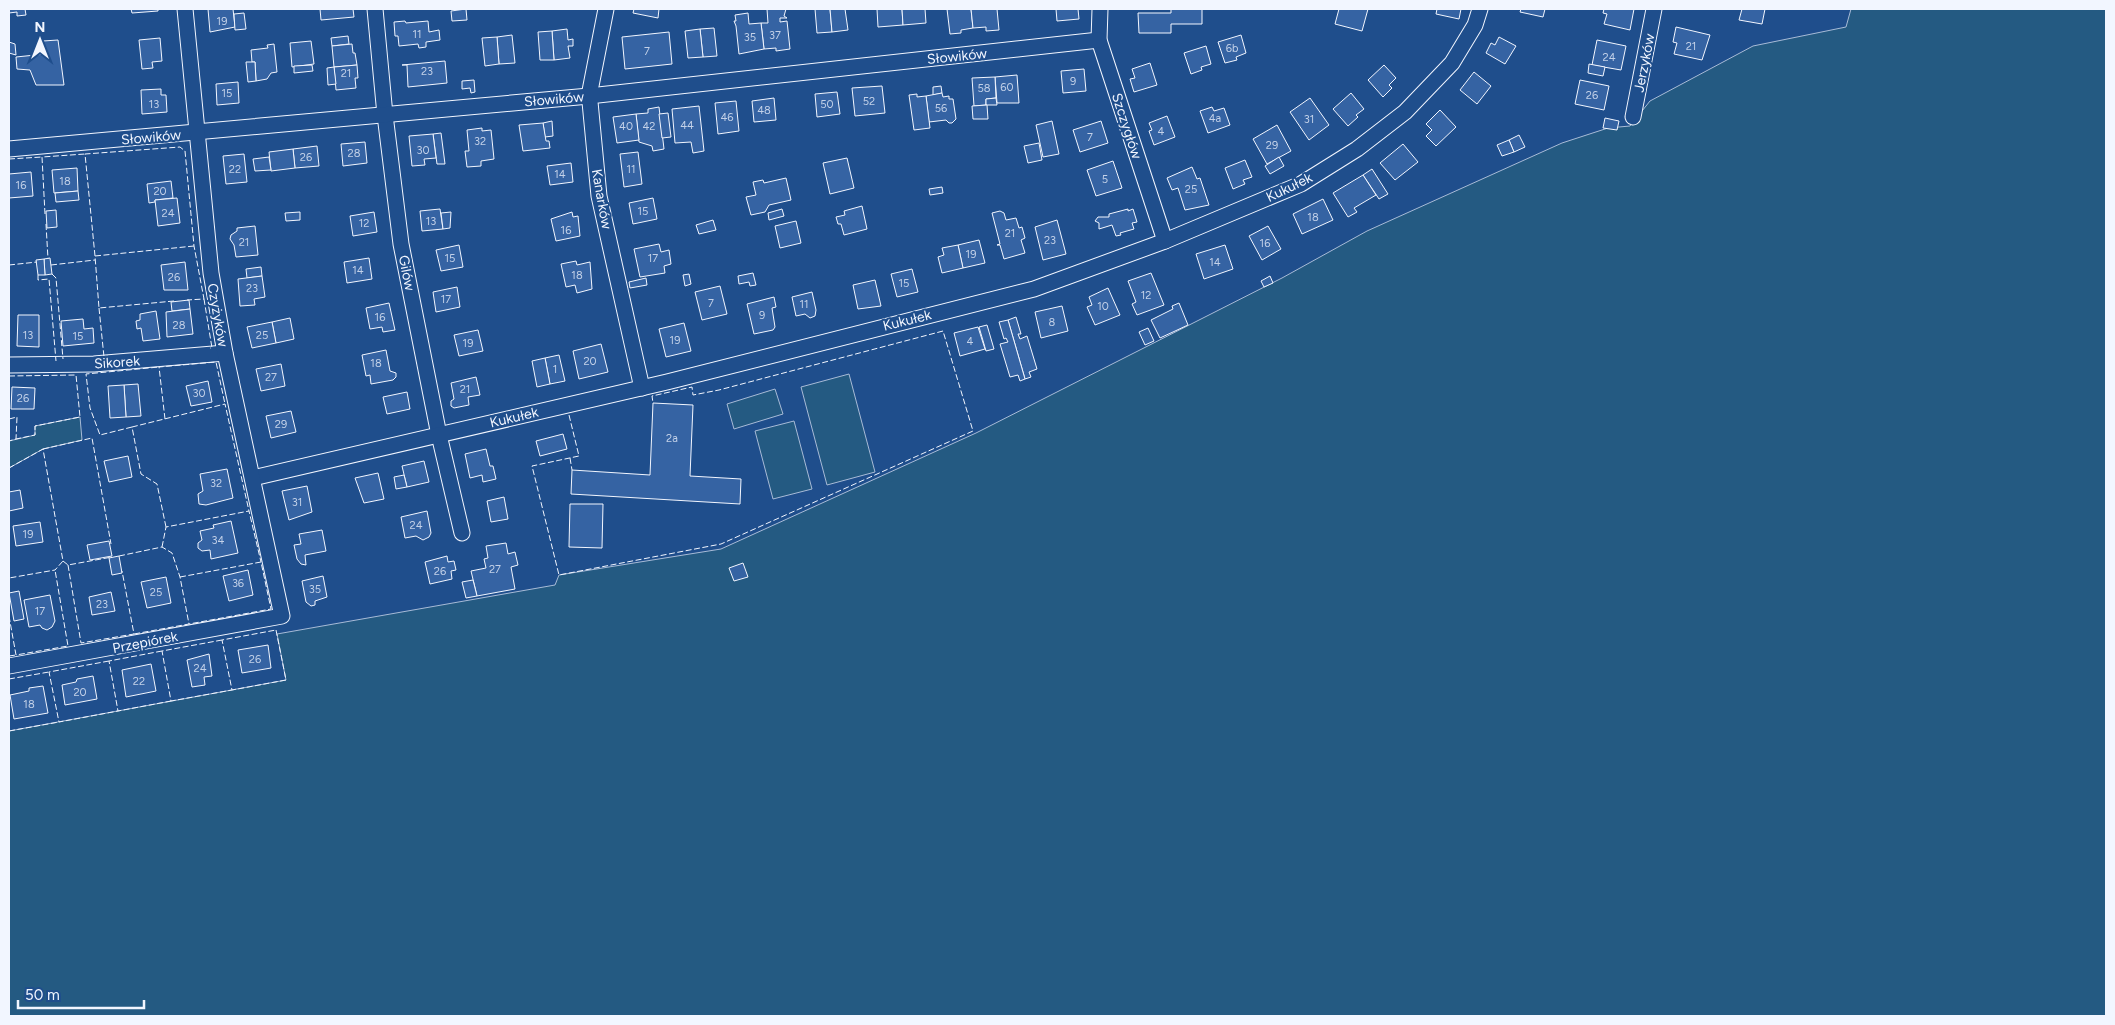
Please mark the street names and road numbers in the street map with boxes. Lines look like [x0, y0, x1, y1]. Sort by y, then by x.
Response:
street label: Jerzyków [1630, 32, 1659, 94]
street label: Słowików [926, 45, 988, 68]
street label: Słowików [523, 88, 585, 111]
street label: Szczygłów [1108, 91, 1145, 161]
street label: Słowików [120, 126, 182, 149]
street label: Kanarków [588, 168, 615, 231]
street label: Kukułek [1263, 169, 1315, 206]
street label: Gilów [395, 254, 418, 292]
street label: Czyżyków [204, 282, 231, 348]
street label: Kukułek [881, 306, 933, 335]
street label: Sikorek [94, 352, 141, 373]
street label: Kukułek [488, 404, 540, 431]
street label: Przepiórek [111, 628, 179, 657]

